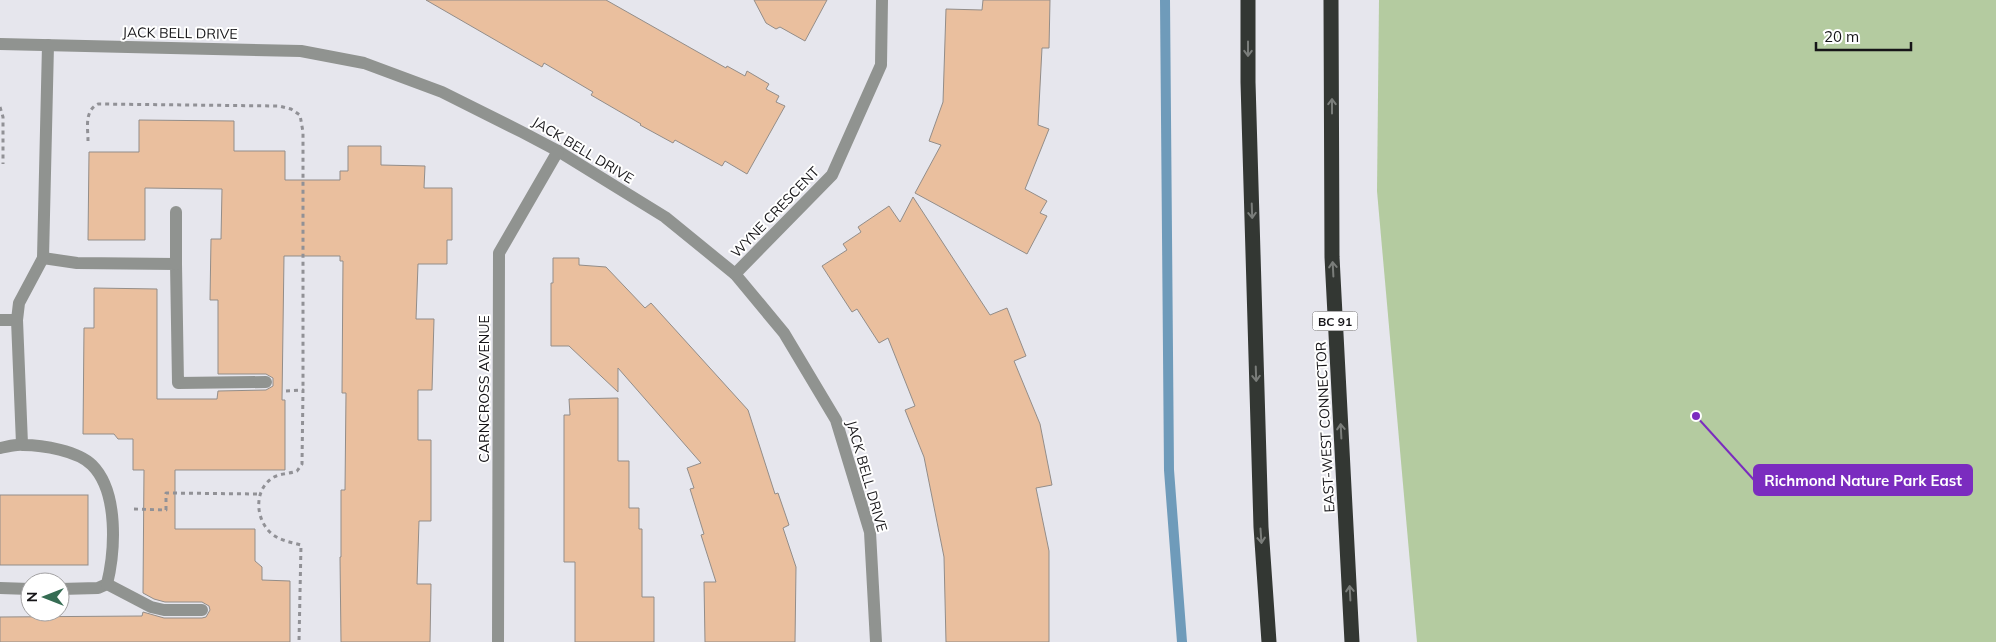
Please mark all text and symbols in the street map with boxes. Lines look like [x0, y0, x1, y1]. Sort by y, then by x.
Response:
scale bar [1816, 20, 1911, 52]
street label: JACK BELL DRIVE [122, 23, 238, 43]
text: 20 m [1824, 27, 1859, 46]
one-way arrow [1243, 40, 1253, 56]
one-way arrow [1327, 99, 1337, 115]
street label: JACK BELL DRIVE [529, 113, 637, 187]
street label: WYNE CRESCENT [727, 162, 823, 261]
one-way arrow [1247, 203, 1256, 219]
one-way arrow [1328, 261, 1337, 277]
road number: BC 91 [1312, 312, 1358, 331]
street label: CARNCROSS AVENUE [475, 315, 493, 463]
street label: EAST-WEST CONNECTOR [1312, 341, 1338, 513]
one-way arrow [1252, 365, 1261, 381]
street label: JACK BELL DRIVE [842, 418, 892, 534]
one-way arrow [1337, 423, 1346, 439]
callout: Richmond Nature Park East [1754, 465, 1972, 495]
text: Richmond Nature Park East [1764, 471, 1962, 490]
one-way arrow [1257, 528, 1266, 544]
north arrow [20, 572, 70, 622]
one-way arrow [1345, 586, 1354, 602]
text: N [23, 592, 41, 602]

